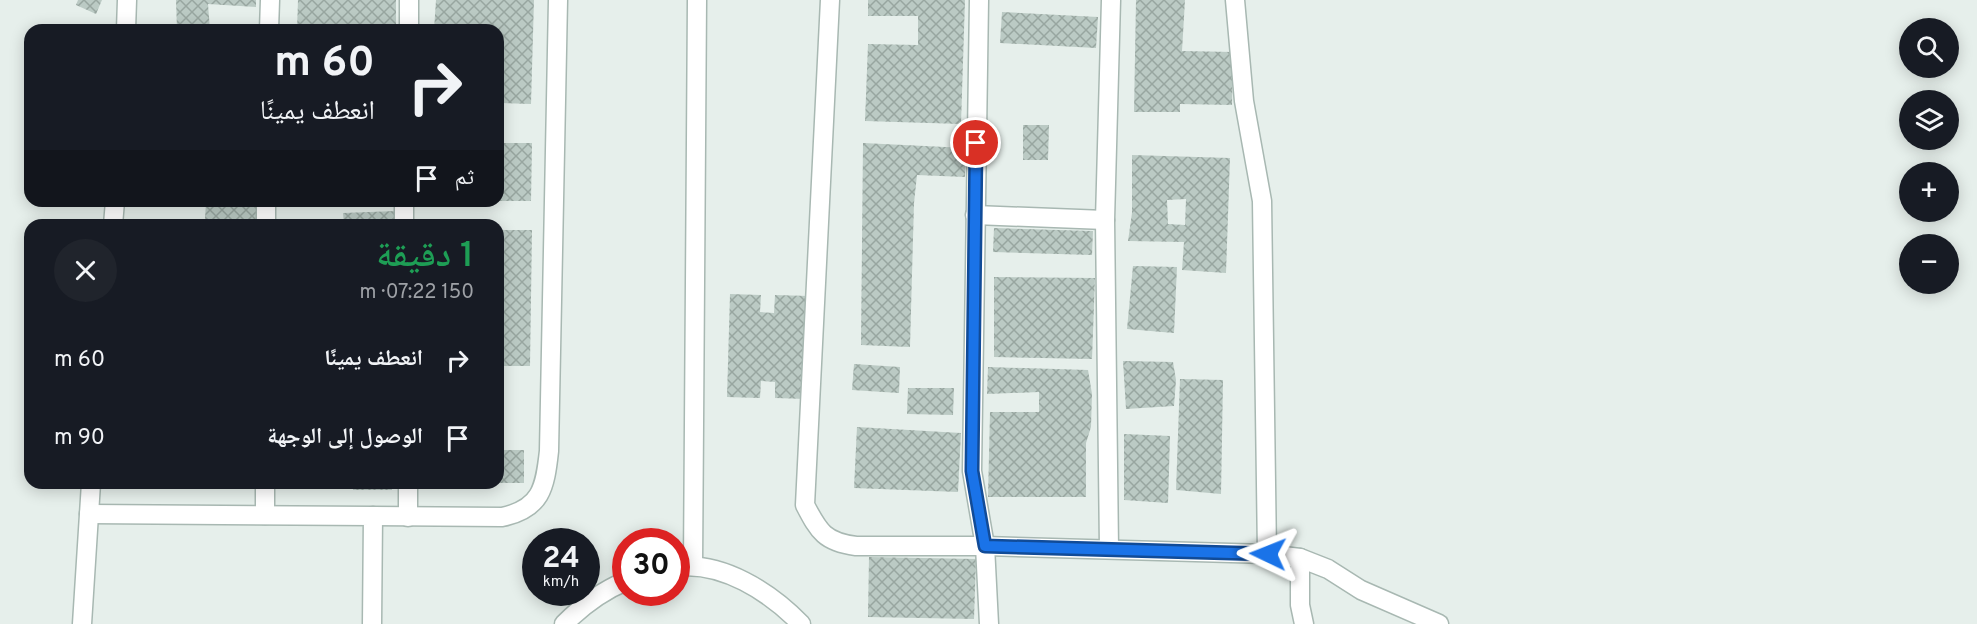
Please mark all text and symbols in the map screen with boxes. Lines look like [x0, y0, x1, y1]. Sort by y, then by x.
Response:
map controls [1899, 18, 1959, 294]
button: search [1899, 18, 1959, 78]
text: 60 m [274, 38, 375, 91]
icon: right [396, 48, 474, 126]
button: layers [1899, 90, 1959, 150]
text: انعطف يمينًا [260, 95, 375, 129]
pin [950, 117, 1001, 168]
icon: arrive [959, 126, 992, 159]
icon: arrive [410, 162, 443, 195]
button: + [1899, 162, 1959, 222]
text: ثم [455, 165, 474, 192]
text: 1 دقيقة [376, 234, 474, 280]
button: − [1899, 234, 1959, 294]
button: close [54, 239, 117, 302]
text: 150 m · 07:22 [359, 280, 474, 306]
icon: right [441, 344, 474, 377]
text: انعطف يمينًا [324, 346, 423, 373]
text: 60 m [54, 347, 105, 374]
icon: arrive [441, 422, 474, 455]
text: الوصول إلى الوجهة [267, 424, 423, 451]
text: 90 m [54, 425, 105, 452]
position arrow [1236, 522, 1300, 586]
speed limit sign: 30 [612, 528, 690, 606]
text: 24 [542, 541, 580, 578]
text: km/h [543, 573, 579, 592]

